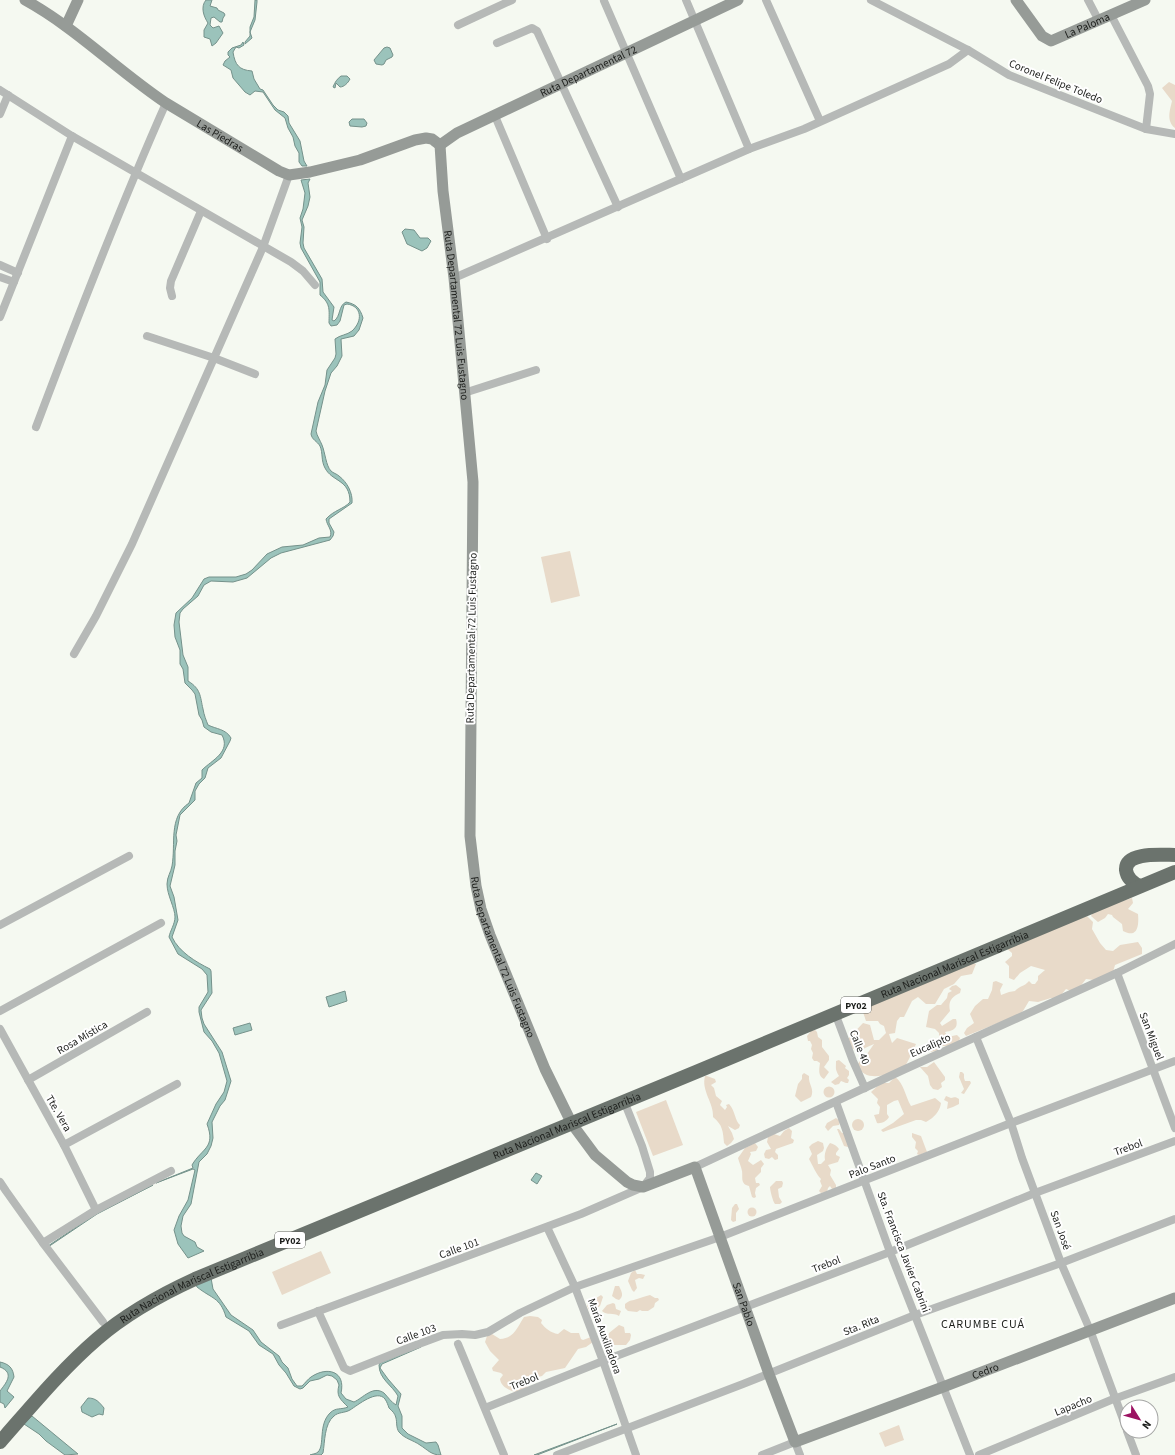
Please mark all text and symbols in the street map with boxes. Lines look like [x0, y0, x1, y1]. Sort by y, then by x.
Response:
street label: La Paloma [1062, 9, 1112, 42]
street label: Ruta Departamental 72 [537, 42, 639, 101]
street label: Coronel Felipe Toledo [1007, 56, 1105, 107]
street label: Las Piedras [194, 116, 246, 156]
street label: Ruta Departamental 72 Luis Fustagno [440, 229, 472, 401]
street label: Ruta Departamental 72 Luis Fustagno [463, 553, 480, 723]
street label: Ruta Departamental 72 Luis Fustagno [467, 876, 538, 1040]
street label: Ruta Nacional Mariscal Estigarribia [878, 927, 1031, 1002]
road number: PY02 [841, 997, 871, 1013]
street label: San Miguel [1136, 1010, 1168, 1062]
street label: Rosa Mística [54, 1017, 110, 1058]
street label: Calle 40 [846, 1028, 873, 1067]
street label: Eucalipto [907, 1030, 953, 1061]
street label: Ruta Nacional Mariscal Estigarribia [491, 1089, 643, 1163]
street label: Tte. Vera [42, 1092, 75, 1134]
street label: Trebol [1112, 1135, 1145, 1160]
street label: Palo Santo [847, 1151, 898, 1182]
street label: Sta. Francisca Javier Cabrini [874, 1190, 934, 1315]
street label: San José [1046, 1208, 1075, 1252]
road number: PY02 [275, 1232, 305, 1248]
street label: Calle 101 [437, 1234, 481, 1263]
street label: Ruta Nacional Mariscal Estigarribia [117, 1244, 266, 1327]
street label: Trebol [810, 1252, 843, 1277]
street label: San Pablo [729, 1280, 758, 1329]
street label: María Auxiliadora [584, 1296, 625, 1376]
street label: Sta. Rita [841, 1311, 881, 1339]
district label: CARUMBE CUÁ [941, 1316, 1025, 1333]
street label: Calle 103 [394, 1320, 438, 1349]
street label: Cedro [970, 1359, 1001, 1383]
street label: Trebol [508, 1369, 541, 1394]
street label: Lapacho [1052, 1391, 1094, 1420]
north arrow [1119, 1399, 1159, 1439]
text: N [1138, 1417, 1155, 1432]

